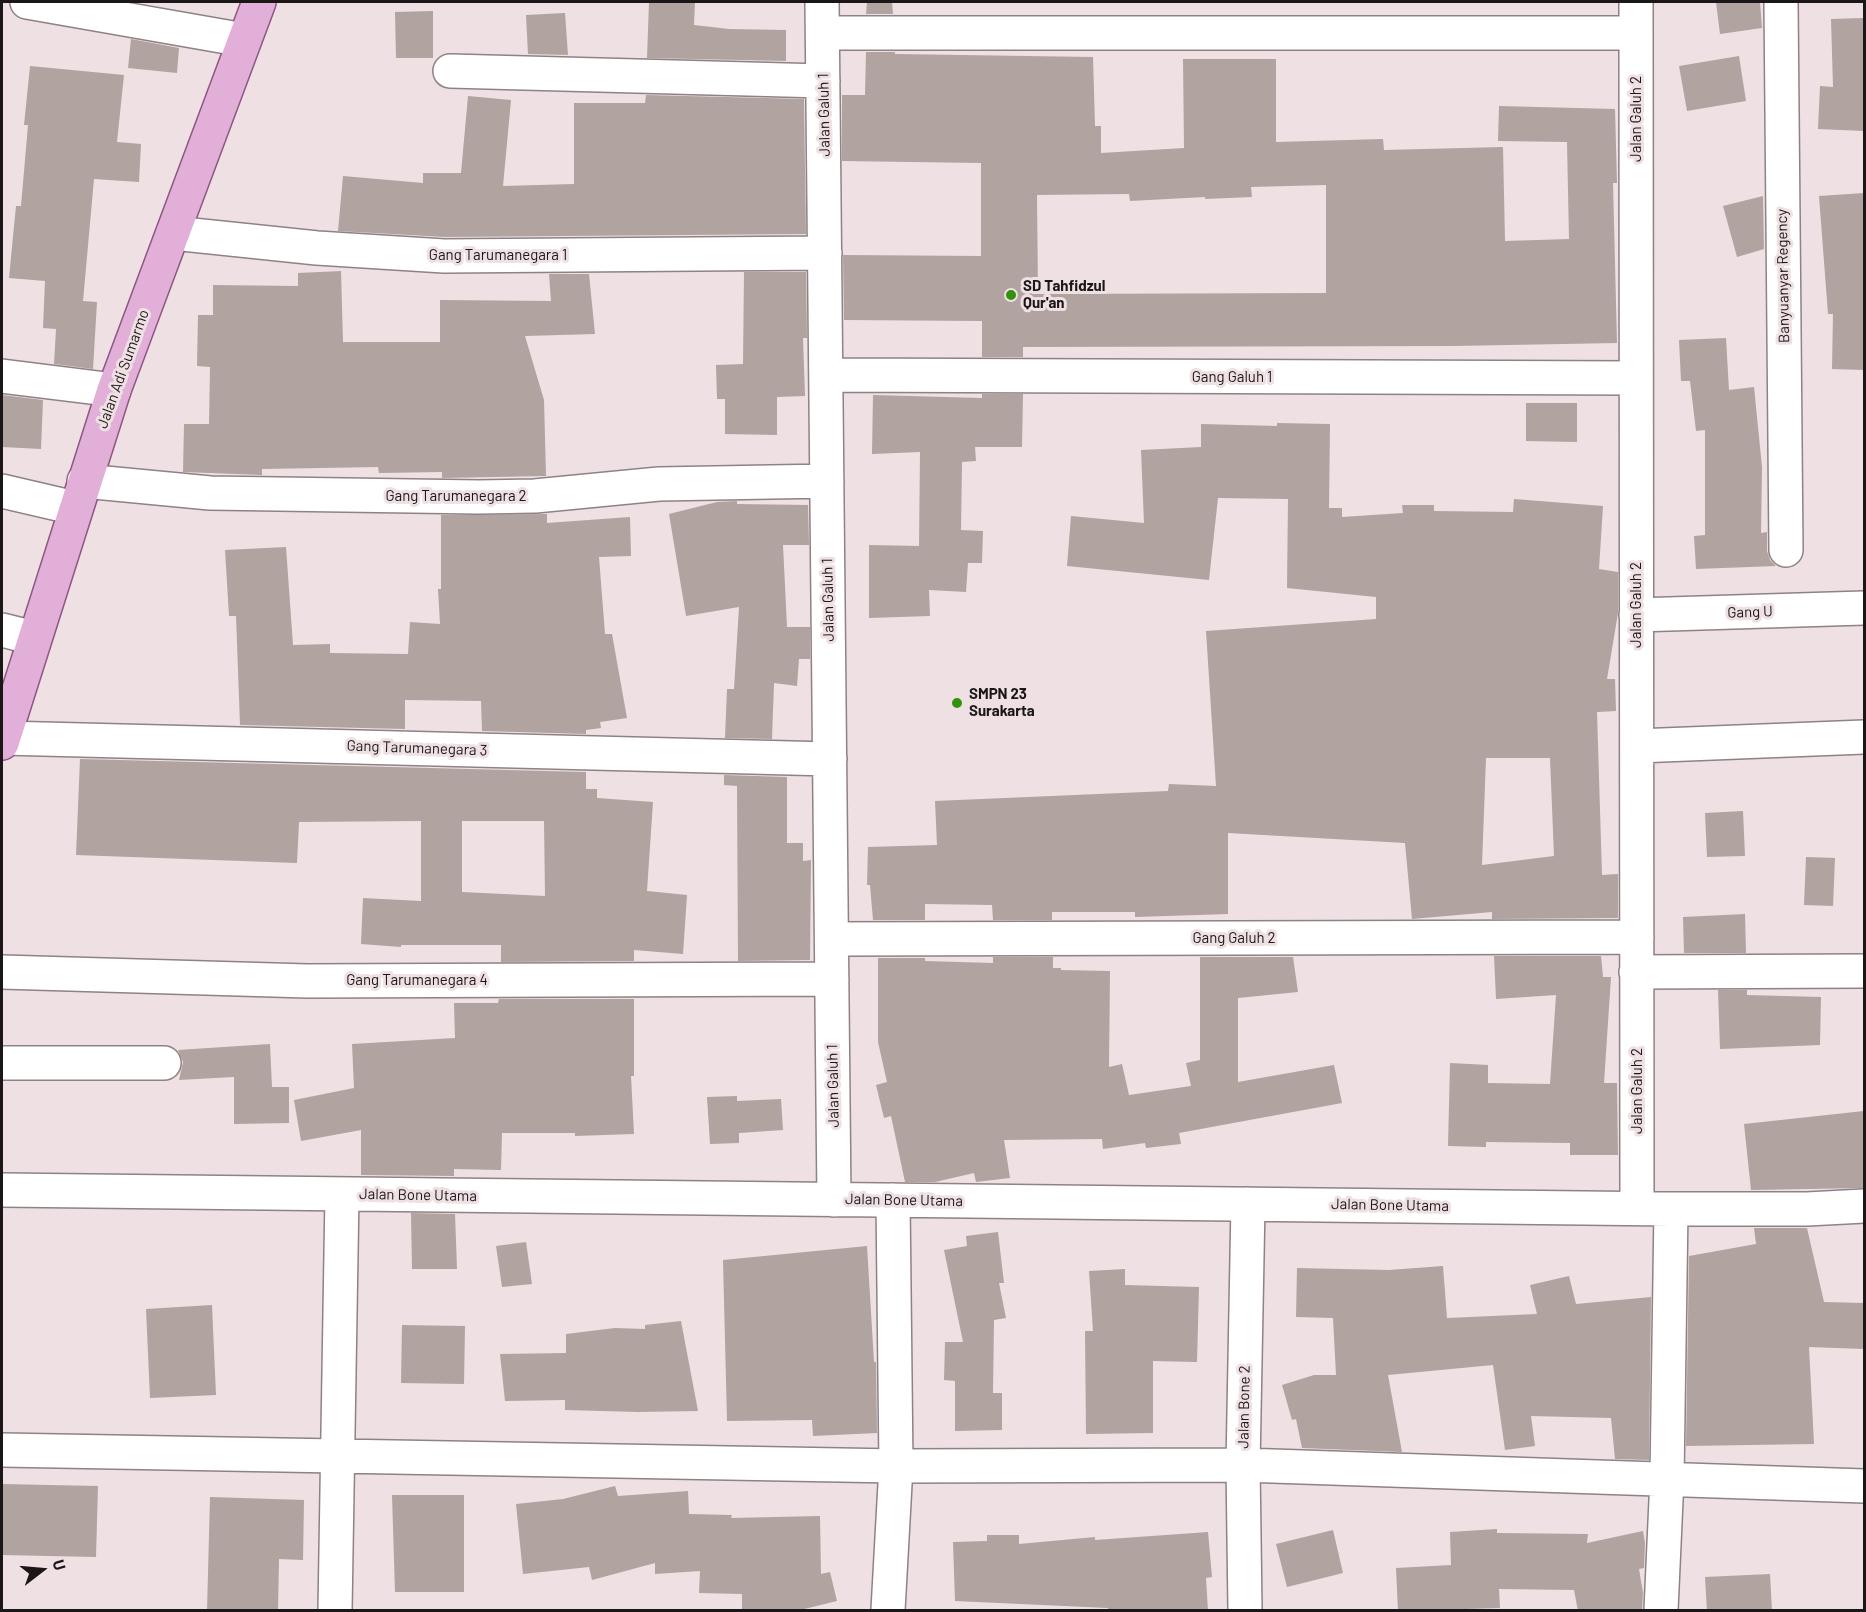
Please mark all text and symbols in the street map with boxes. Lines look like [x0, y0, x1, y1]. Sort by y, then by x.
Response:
street label: Jalan Galuh 1 [814, 73, 834, 157]
street label: Jalan Galuh 2 [1627, 76, 1645, 162]
street label: Banyuanyar Regency [1773, 209, 1793, 343]
street label: Gang Tarumanegara 1 [429, 246, 567, 264]
place label: SD Tahfidzul Qur'an [1023, 277, 1105, 312]
marker: SD Tahfidzul Qur'an [1004, 288, 1018, 302]
street label: Jalan Adi Sumarmo [93, 307, 153, 431]
street label: Gang Galuh 1 [1192, 368, 1272, 386]
street label: Gang Tarumanegara 2 [385, 487, 527, 505]
street label: Jalan Galuh 1 [818, 558, 838, 642]
street label: Jalan Galuh 2 [1627, 562, 1645, 648]
street label: Gang U [1727, 602, 1773, 622]
place label: SMPN 23 Surakarta [969, 685, 1035, 720]
marker: SMPN 23 Surakarta [950, 696, 964, 710]
street label: Gang Tarumanegara 3 [346, 737, 488, 759]
street label: Gang Galuh 2 [1192, 929, 1276, 947]
street label: Gang Tarumanegara 4 [346, 971, 488, 989]
street label: Jalan Galuh 1 [823, 1044, 843, 1128]
street label: Jalan Galuh 2 [1628, 1048, 1646, 1134]
street label: Jalan Bone Utama [359, 1185, 477, 1205]
street label: Jalan Bone Utama [845, 1190, 963, 1210]
street label: Jalan Bone Utama [1331, 1195, 1449, 1215]
street label: Jalan Bone 2 [1234, 1365, 1254, 1449]
north arrow [12, 1540, 72, 1600]
text: U [49, 1557, 70, 1572]

